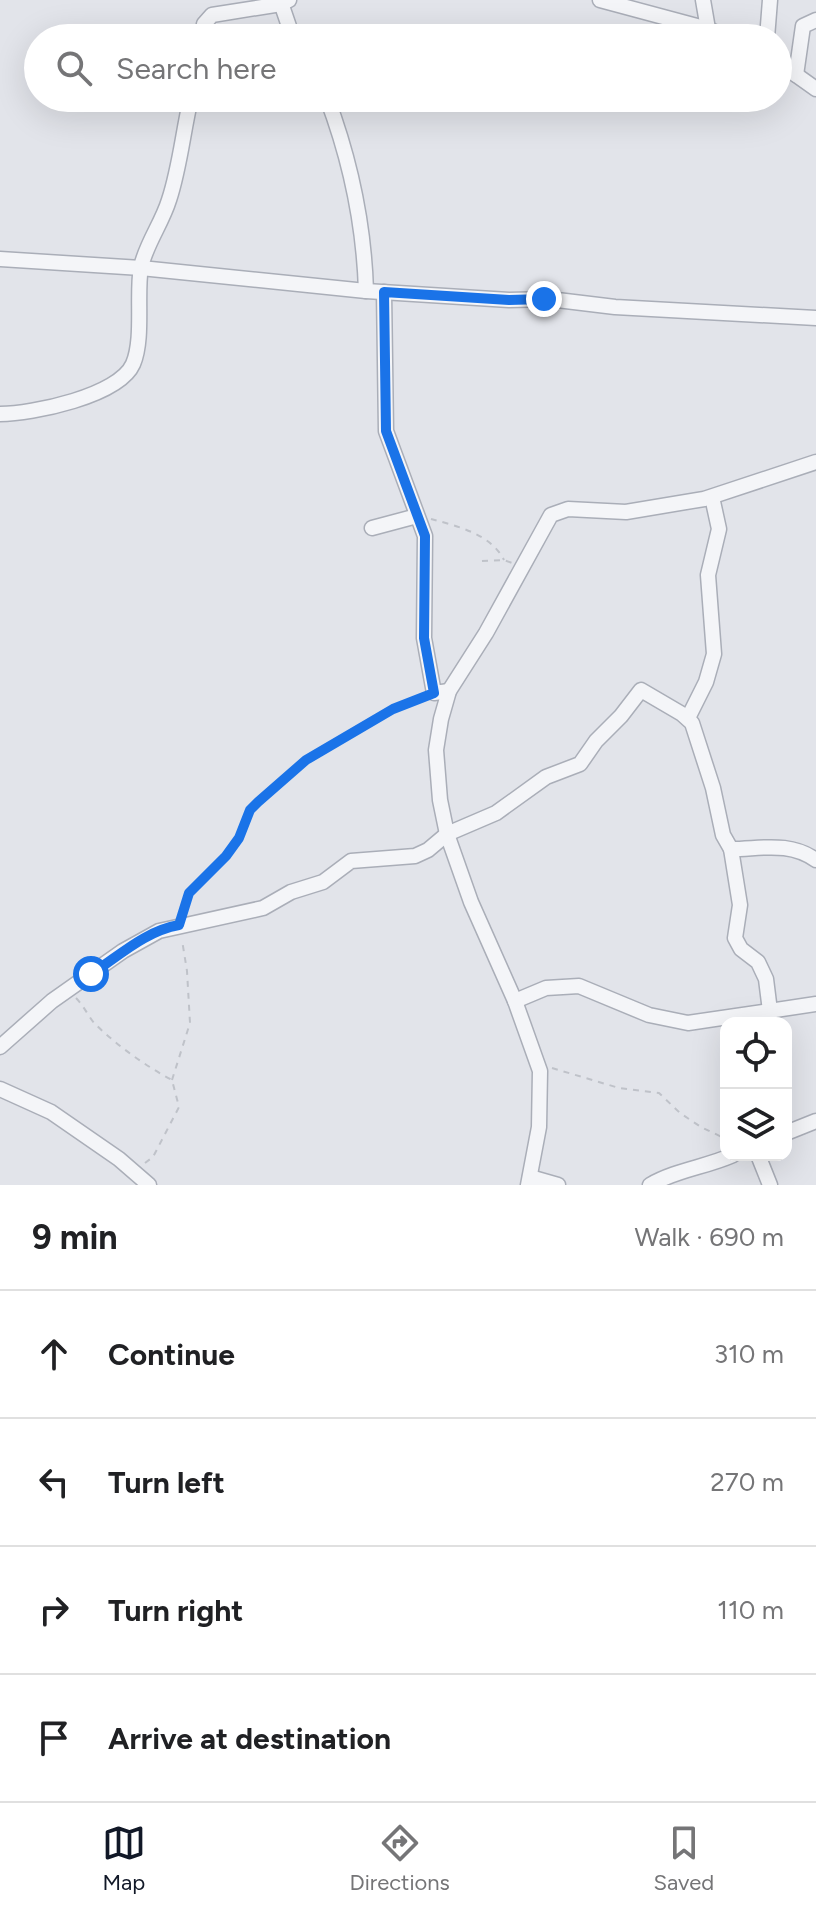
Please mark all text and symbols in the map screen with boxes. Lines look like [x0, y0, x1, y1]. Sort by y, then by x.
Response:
search box [24, 24, 792, 112]
icon: search [52, 46, 96, 90]
text: Search here [116, 50, 276, 87]
route end [526, 281, 562, 317]
route start [73, 956, 109, 992]
map controls [720, 1017, 792, 1161]
button: locate [720, 1017, 792, 1089]
button: layers [720, 1089, 792, 1161]
text: 9 min [32, 1217, 118, 1258]
text: Walk · 690 m [634, 1221, 784, 1253]
icon: ahead [32, 1332, 76, 1376]
text: Continue [108, 1336, 235, 1373]
text: 310 m [714, 1338, 784, 1370]
icon: left [32, 1460, 76, 1504]
text: Turn left [108, 1464, 225, 1501]
text: 270 m [710, 1466, 784, 1498]
icon: right [32, 1588, 76, 1632]
text: Turn right [108, 1592, 243, 1629]
text: 110 m [717, 1594, 784, 1626]
icon: arrive [32, 1716, 76, 1760]
text: Arrive at destination [108, 1720, 391, 1757]
tab: Map [102, 1821, 146, 1896]
tab: Directions [350, 1821, 450, 1896]
tab: Saved [653, 1821, 714, 1896]

